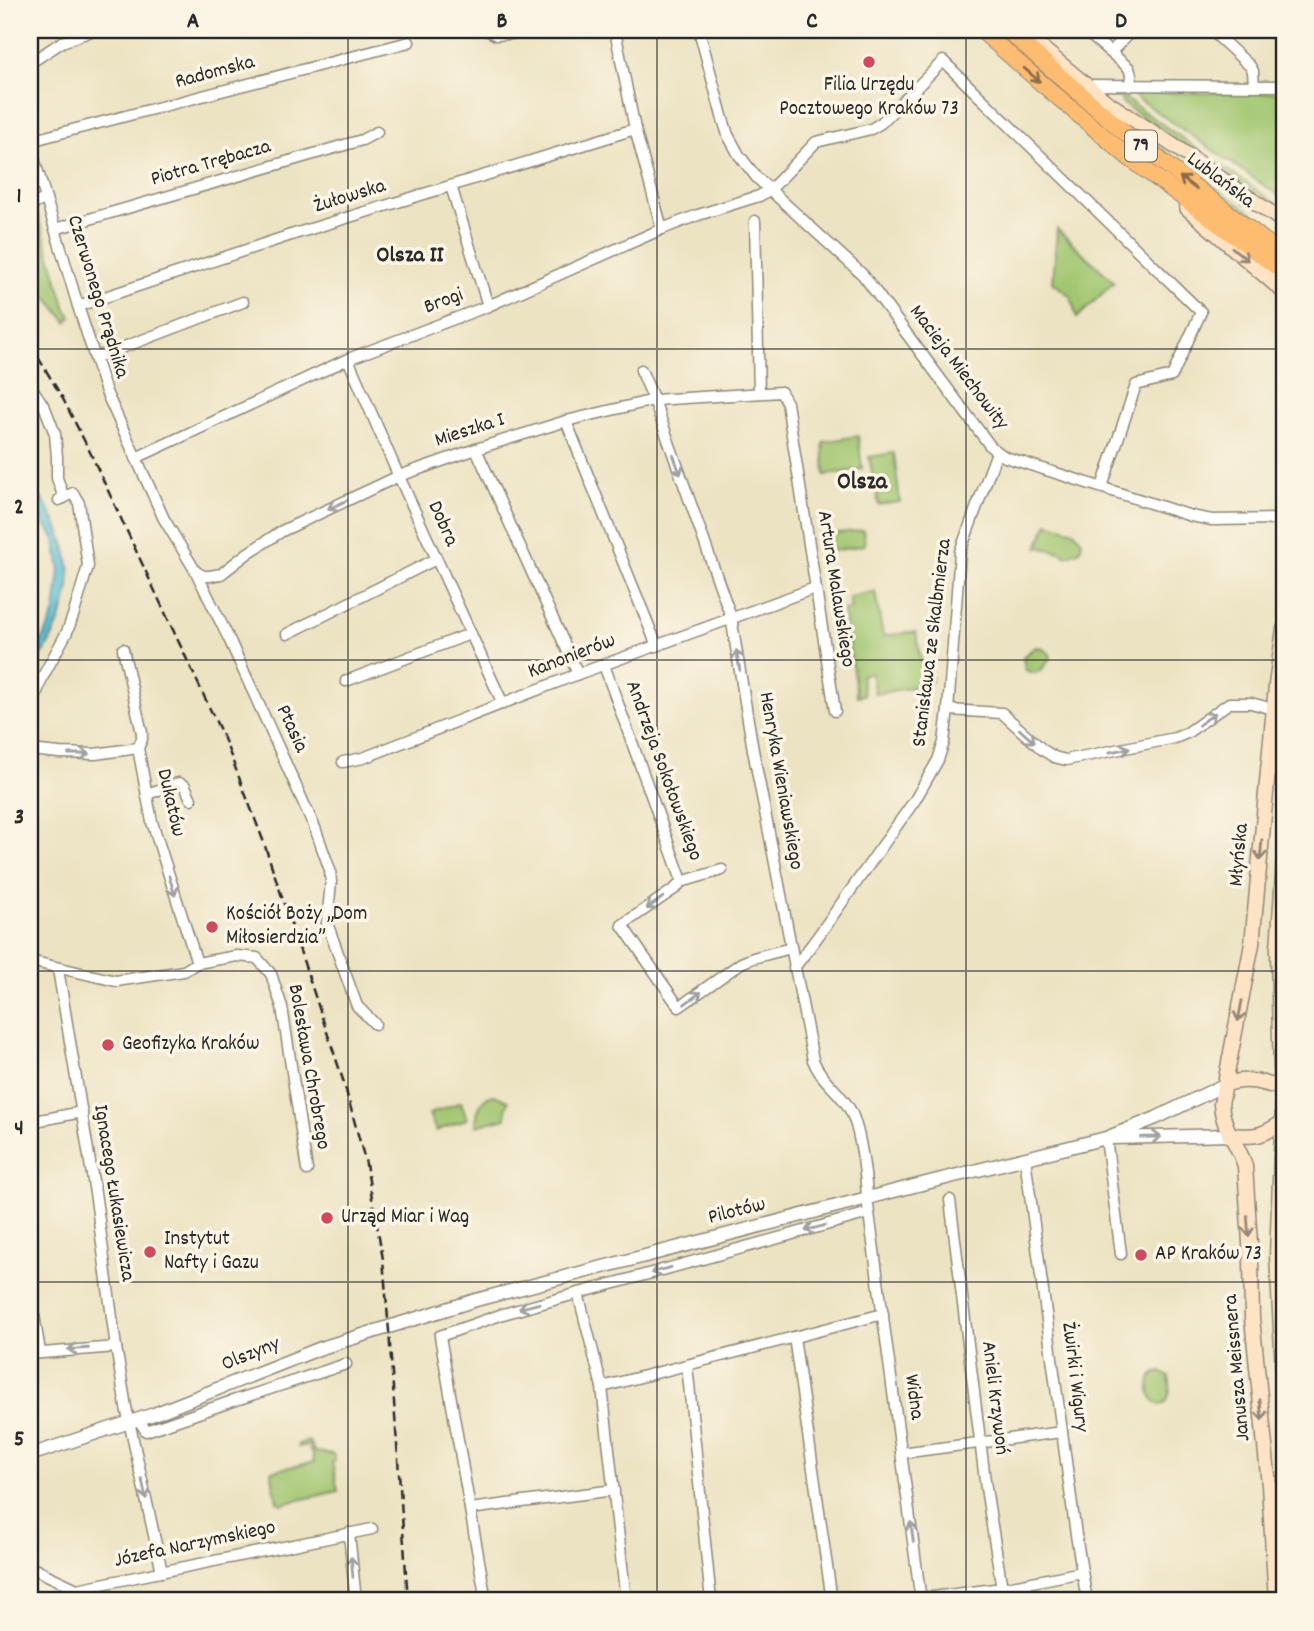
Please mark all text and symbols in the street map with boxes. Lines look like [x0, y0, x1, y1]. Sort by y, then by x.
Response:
text: A [187, 6, 199, 39]
text: B [497, 6, 508, 39]
text: C [806, 6, 818, 39]
text: D [1115, 6, 1127, 39]
street label: Radomska [172, 48, 259, 98]
marker: Filia Urzędu Pocztowego Kraków 73 [861, 54, 877, 70]
one-way arrow [1023, 67, 1040, 84]
place label: Filia Urzędu Pocztowego Kraków 73 [779, 71, 959, 125]
road number: 79 [1125, 130, 1157, 162]
street label: Piotra Trębacza [147, 132, 276, 195]
street label: Lublańska [1180, 145, 1261, 217]
street label: Żułowska [310, 172, 391, 222]
one-way arrow [1180, 176, 1198, 191]
text: 1 [16, 181, 22, 214]
street label: Czerwonego Prądnika [58, 212, 136, 383]
district label: Olsza II [376, 240, 445, 273]
one-way arrow [1231, 247, 1249, 262]
street label: Brogi [420, 281, 468, 323]
street label: Macieja Miechowity [901, 299, 1015, 437]
street label: Mieszka I [431, 405, 509, 456]
one-way arrow [671, 453, 684, 475]
district label: Olsza [837, 466, 888, 500]
text: 2 [14, 492, 24, 525]
street label: Dobra [419, 496, 466, 553]
one-way arrow [327, 499, 348, 512]
street label: Artura Malawskiego [808, 509, 862, 669]
street label: Stanisława ze Skalbmierza [905, 536, 961, 749]
street label: Kanonierów [524, 627, 620, 687]
one-way arrow [731, 649, 744, 672]
street label: Andrzeja Sokołowskiego [616, 677, 710, 865]
street label: Henryka Wieniawskiego [750, 690, 810, 872]
street label: Ptasia [267, 700, 316, 759]
one-way arrow [1197, 712, 1216, 726]
one-way arrow [1018, 727, 1035, 744]
one-way arrow [1108, 743, 1131, 757]
one-way arrow [67, 747, 90, 761]
street label: Dukatów [148, 766, 192, 840]
text: 3 [14, 802, 24, 835]
street label: Młyńska [1222, 821, 1258, 888]
one-way arrow [1254, 838, 1267, 861]
one-way arrow [167, 874, 180, 896]
one-way arrow [646, 896, 665, 910]
place label: Kościół Boży „Dom Miłosierdzia” [226, 900, 367, 954]
marker: Kościół Boży „Dom Miłosierdzia” [204, 919, 220, 935]
street label: Bolesława Chrobrego [279, 982, 337, 1152]
one-way arrow [683, 991, 702, 1005]
one-way arrow [1232, 1000, 1246, 1022]
place label: Geofizyka Kraków [122, 1030, 259, 1060]
marker: Geofizyka Kraków [100, 1037, 116, 1053]
street label: Ignacego Łukasiewicza [84, 1103, 142, 1284]
text: 4 [14, 1113, 24, 1146]
one-way arrow [1139, 1130, 1162, 1144]
street label: Pilotów [705, 1190, 769, 1234]
place label: Urząd Miar i Wag [341, 1203, 469, 1233]
marker: Urząd Miar i Wag [319, 1210, 335, 1226]
one-way arrow [1242, 1214, 1255, 1237]
one-way arrow [805, 1222, 827, 1235]
place label: Instytut Nafty i Gazu [164, 1225, 259, 1279]
place label: AP Kraków 73 [1155, 1240, 1262, 1270]
marker: Instytut Nafty i Gazu [142, 1244, 158, 1260]
marker: AP Kraków 73 [1133, 1247, 1149, 1263]
one-way arrow [650, 1264, 673, 1277]
street label: Janusza Meissnera [1217, 1292, 1259, 1443]
one-way arrow [518, 1301, 540, 1314]
street label: Żwirki i Wigury [1052, 1320, 1096, 1434]
street label: Olszyny [217, 1330, 285, 1380]
street label: Anieli Krzywoń [972, 1339, 1016, 1457]
one-way arrow [67, 1343, 90, 1356]
street label: Widna [895, 1372, 931, 1423]
one-way arrow [1255, 1398, 1268, 1421]
text: 5 [14, 1424, 24, 1457]
one-way arrow [138, 1477, 152, 1500]
street label: Józefa Narzymskiego [112, 1513, 278, 1577]
one-way arrow [905, 1521, 918, 1544]
one-way arrow [346, 1556, 359, 1579]

